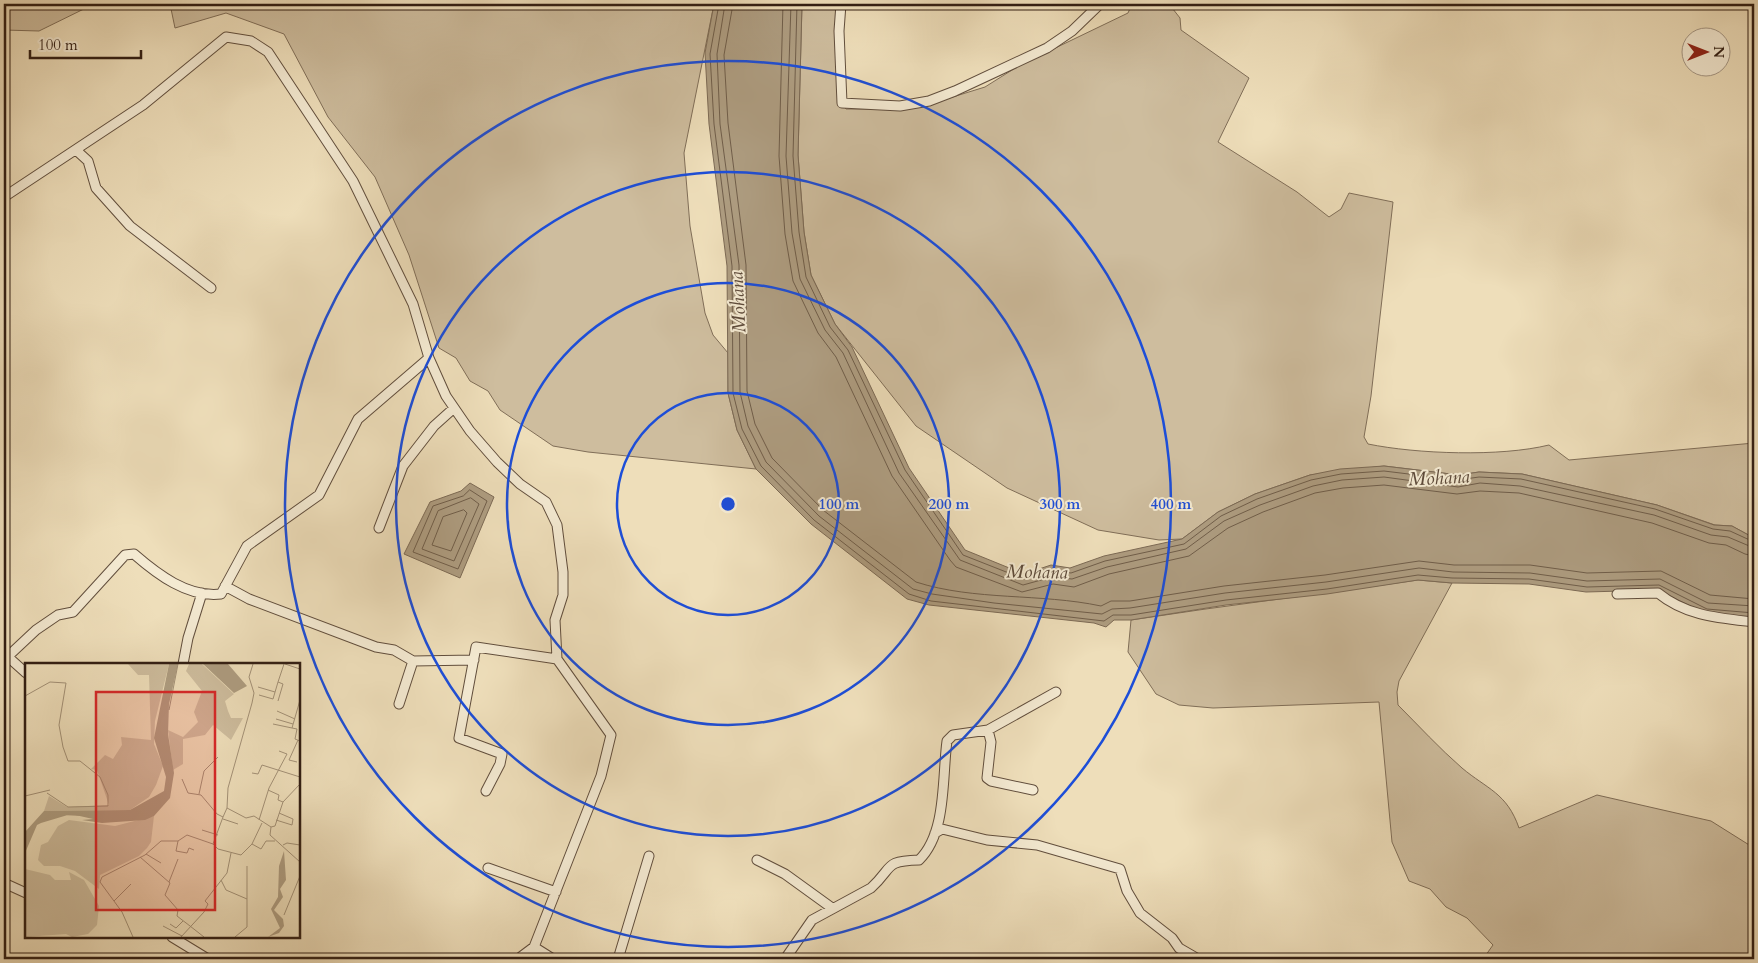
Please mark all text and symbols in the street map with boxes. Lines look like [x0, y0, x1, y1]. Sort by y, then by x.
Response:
scale bar [30, 28, 141, 60]
north arrow [1680, 28, 1730, 78]
text: 100 m [38, 35, 78, 55]
text: N [1709, 46, 1728, 58]
water label: Mohana [723, 270, 753, 333]
water label: Mohana [1408, 463, 1471, 493]
text: 100 m [819, 494, 860, 514]
text: 200 m [929, 494, 970, 514]
text: 300 m [1040, 494, 1081, 514]
text: 400 m [1151, 494, 1192, 514]
centre of rings [719, 495, 737, 513]
water label: Mohana [1006, 558, 1069, 586]
inset map [25, 663, 300, 938]

